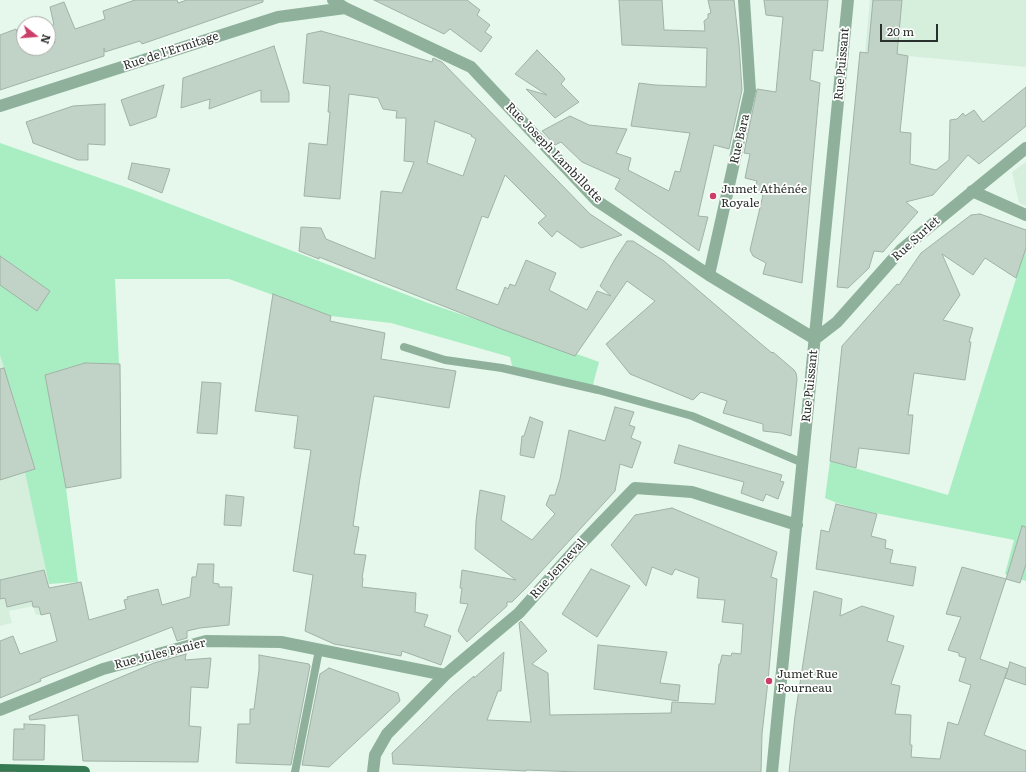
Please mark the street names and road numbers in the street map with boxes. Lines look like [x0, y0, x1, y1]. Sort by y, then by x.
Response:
street label: Rue Puissant [832, 27, 852, 101]
street label: Rue de l'Ermitage [121, 29, 221, 73]
street label: Rue Joseph Lambillotte [502, 100, 606, 206]
street label: Rue Bara [727, 113, 753, 165]
street label: Rue Surlet [889, 214, 943, 264]
street label: Rue Puissant [799, 349, 821, 423]
street label: Rue Jenneval [527, 536, 589, 602]
street label: Rue Jules Panier [113, 636, 207, 672]

